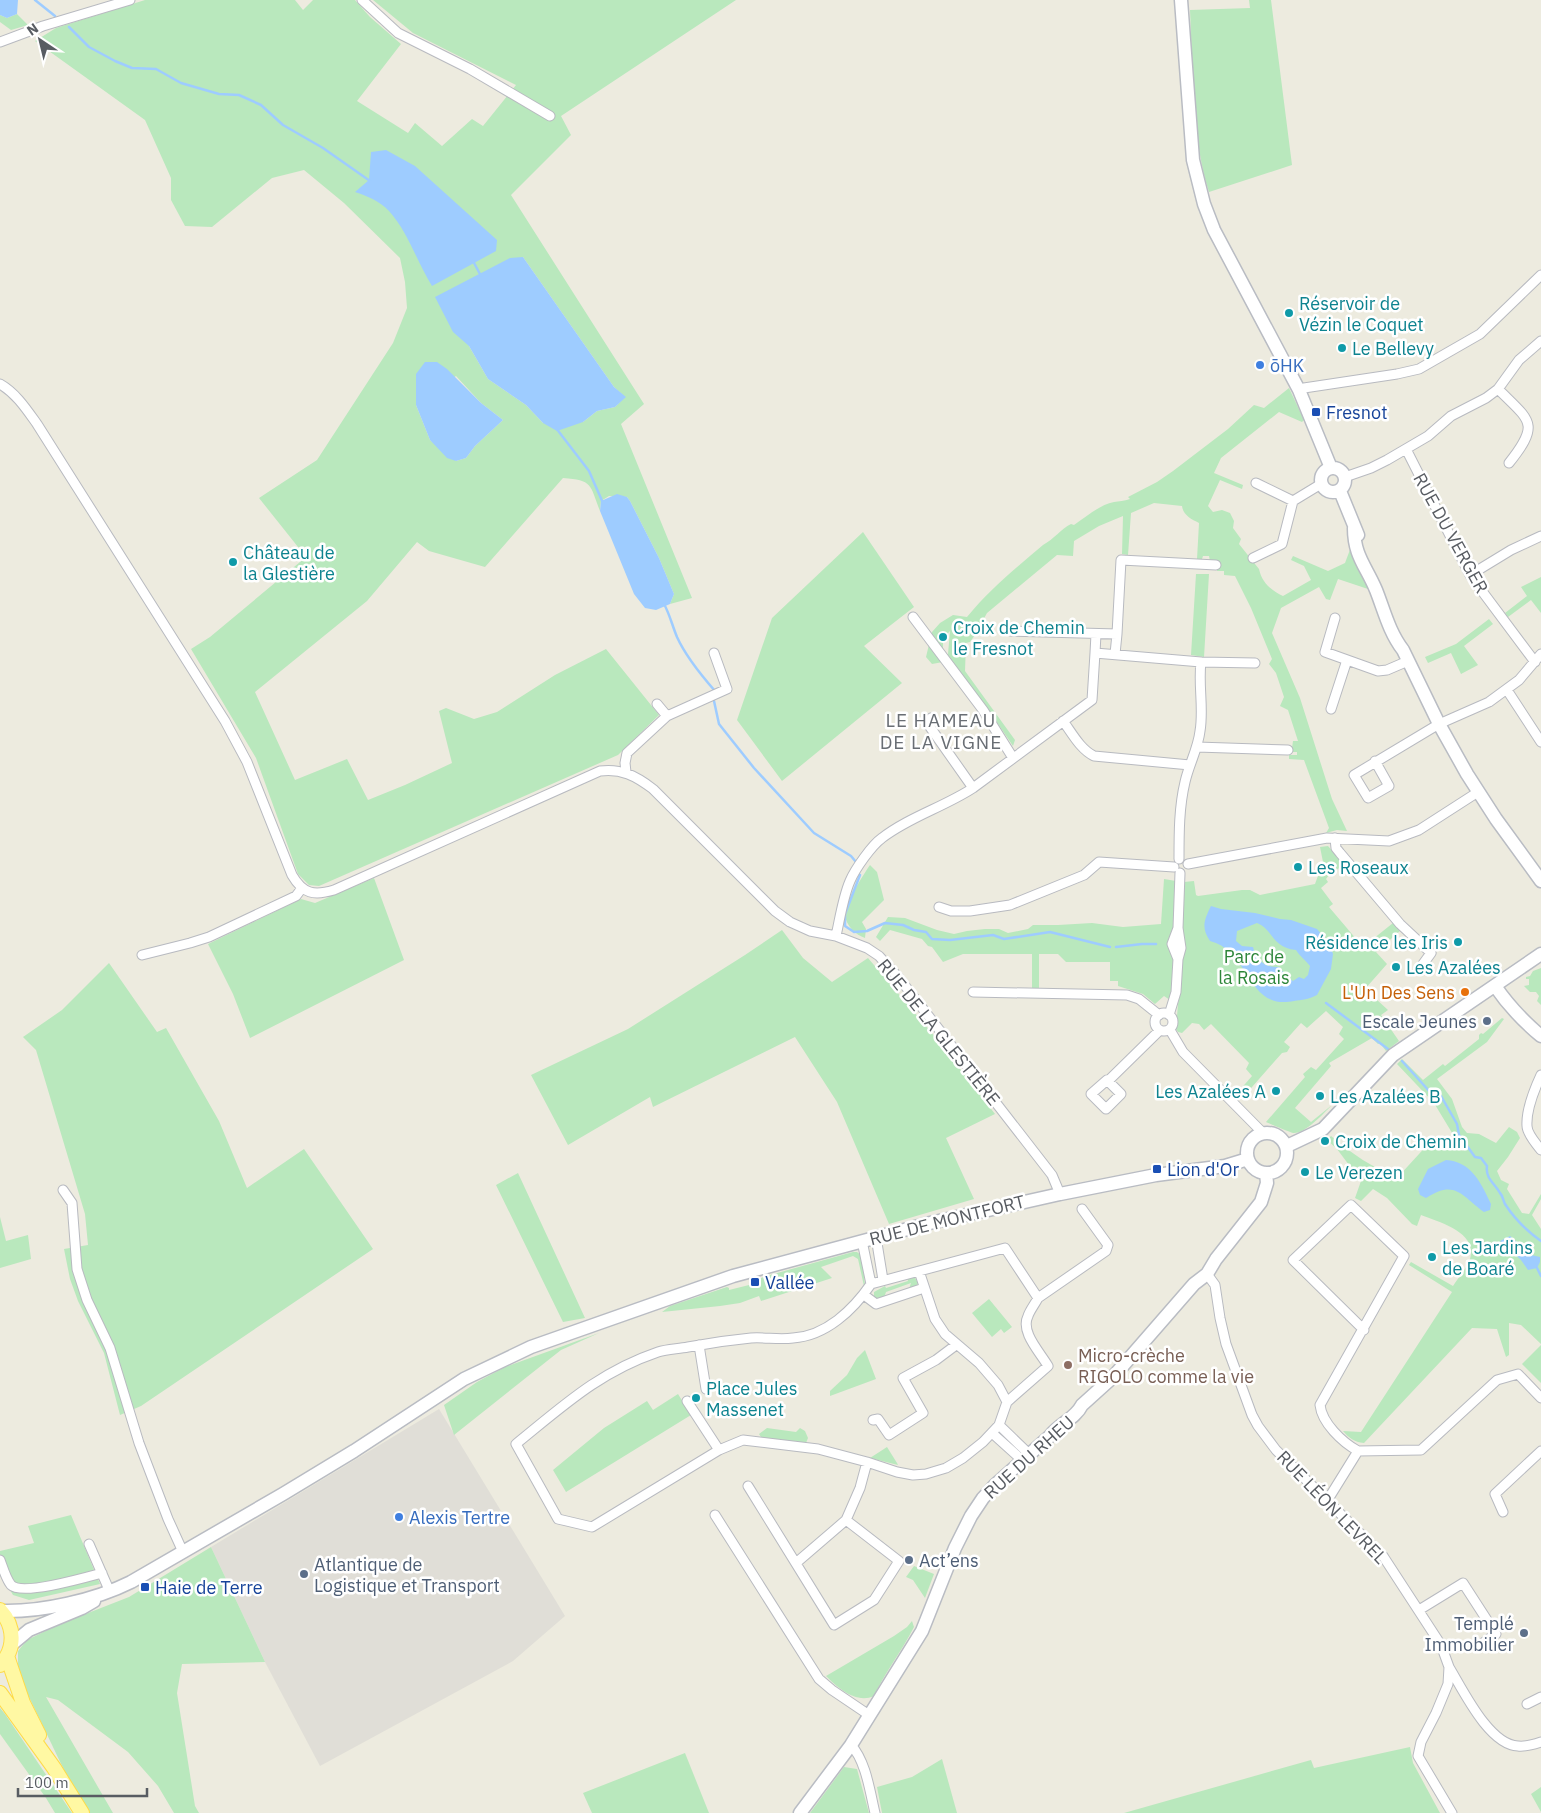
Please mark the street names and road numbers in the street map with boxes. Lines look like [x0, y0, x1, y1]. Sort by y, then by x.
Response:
street label: RUE DU VERGER [1408, 469, 1494, 597]
street label: RUE DE LA GLESTIÈRE [873, 954, 1005, 1110]
street label: RUE DE MONTFORT [867, 1190, 1027, 1250]
street label: RUE DU RHEU [979, 1410, 1079, 1504]
street label: RUE LÉON LEVREL [1272, 1445, 1392, 1569]

